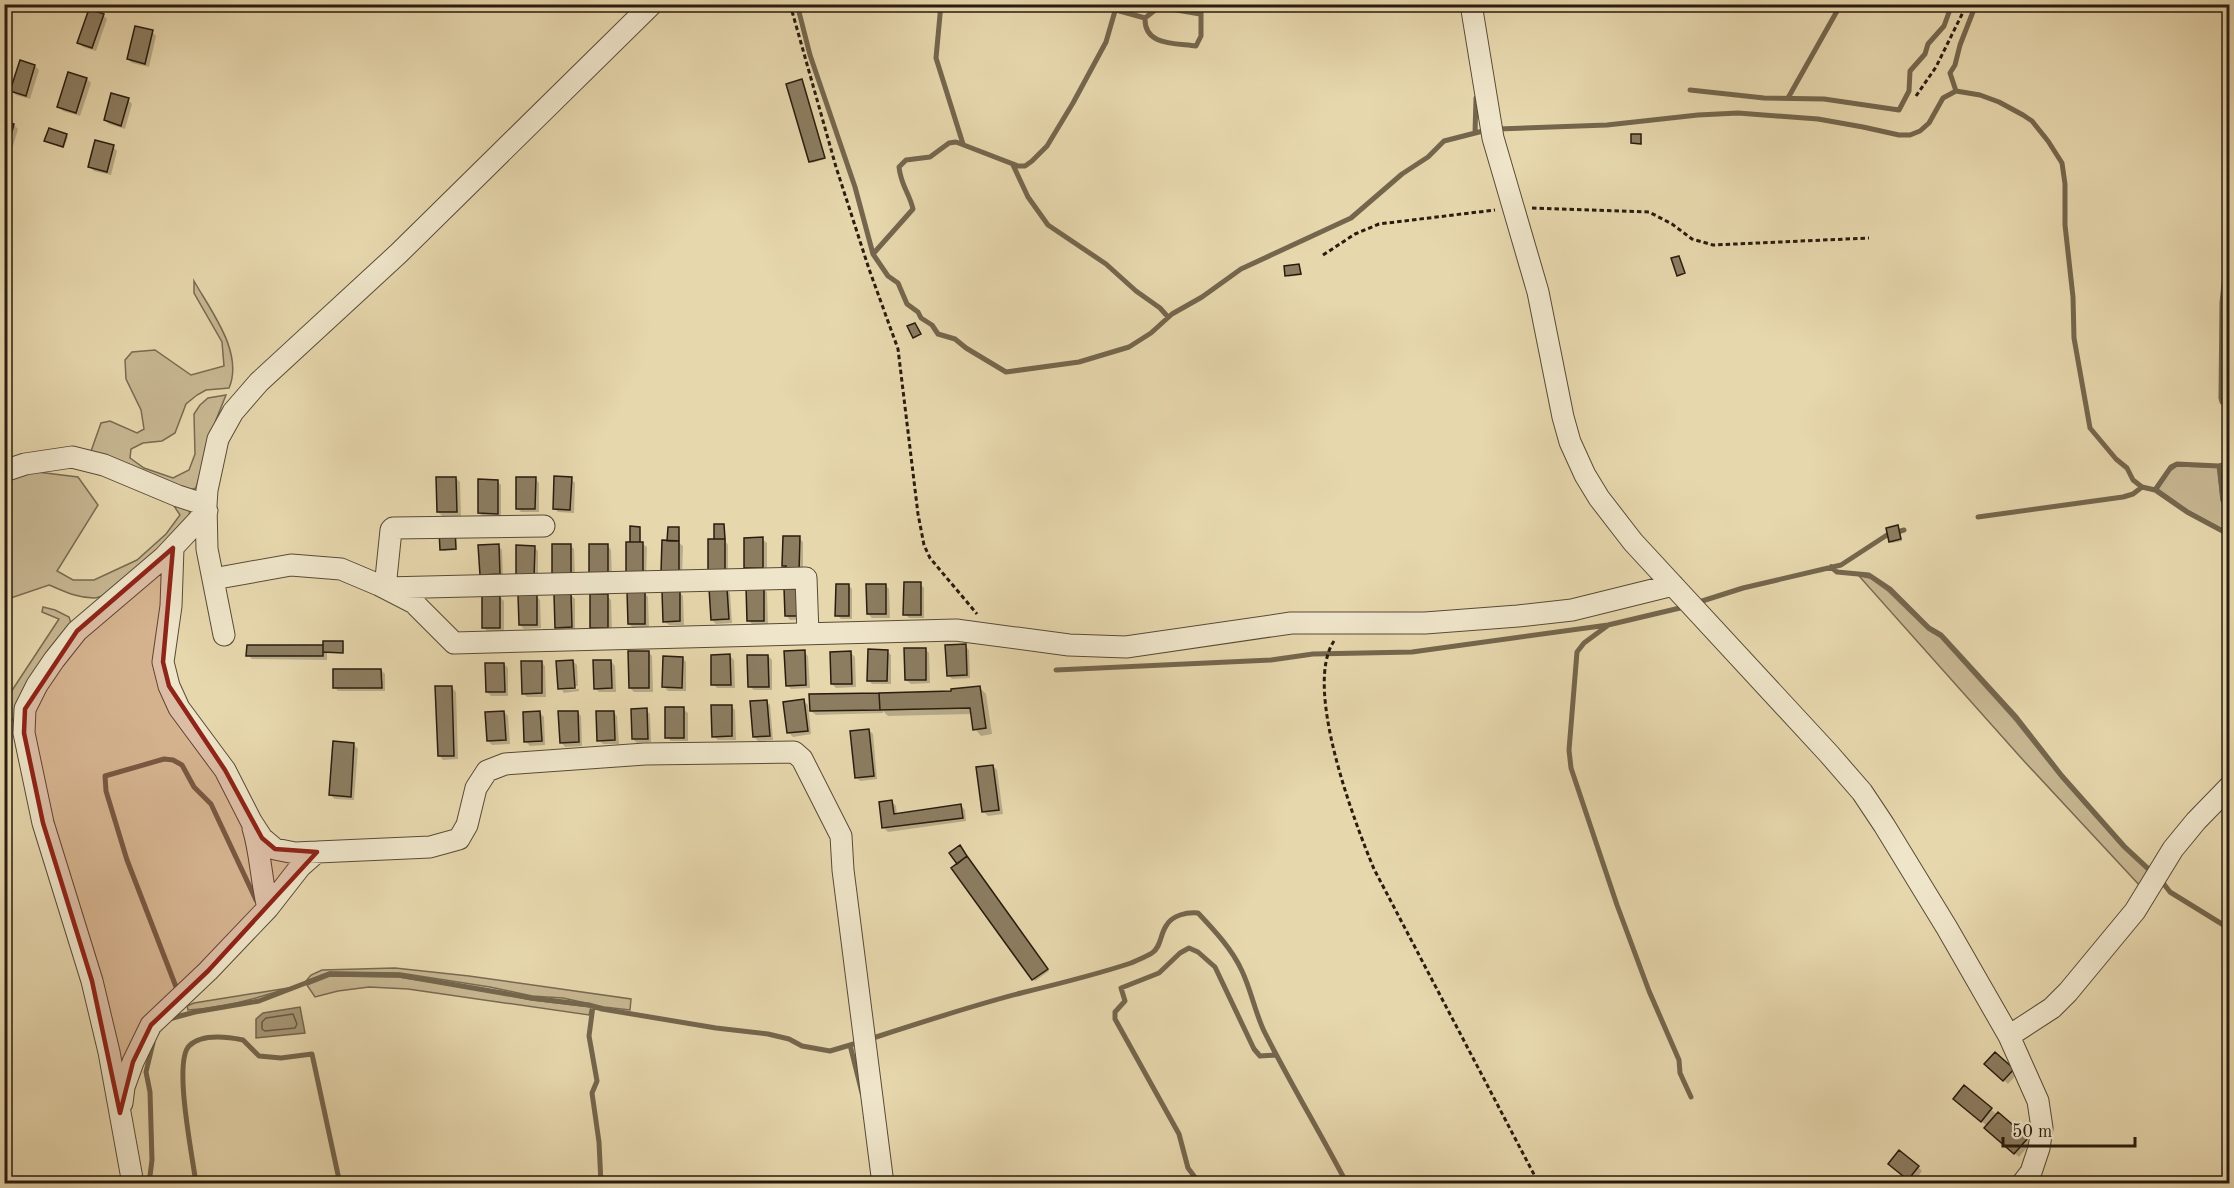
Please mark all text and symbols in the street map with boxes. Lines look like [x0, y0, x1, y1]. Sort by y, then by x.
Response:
scale bar [2003, 1110, 2135, 1148]
text: 50 m [2012, 1123, 2052, 1141]

